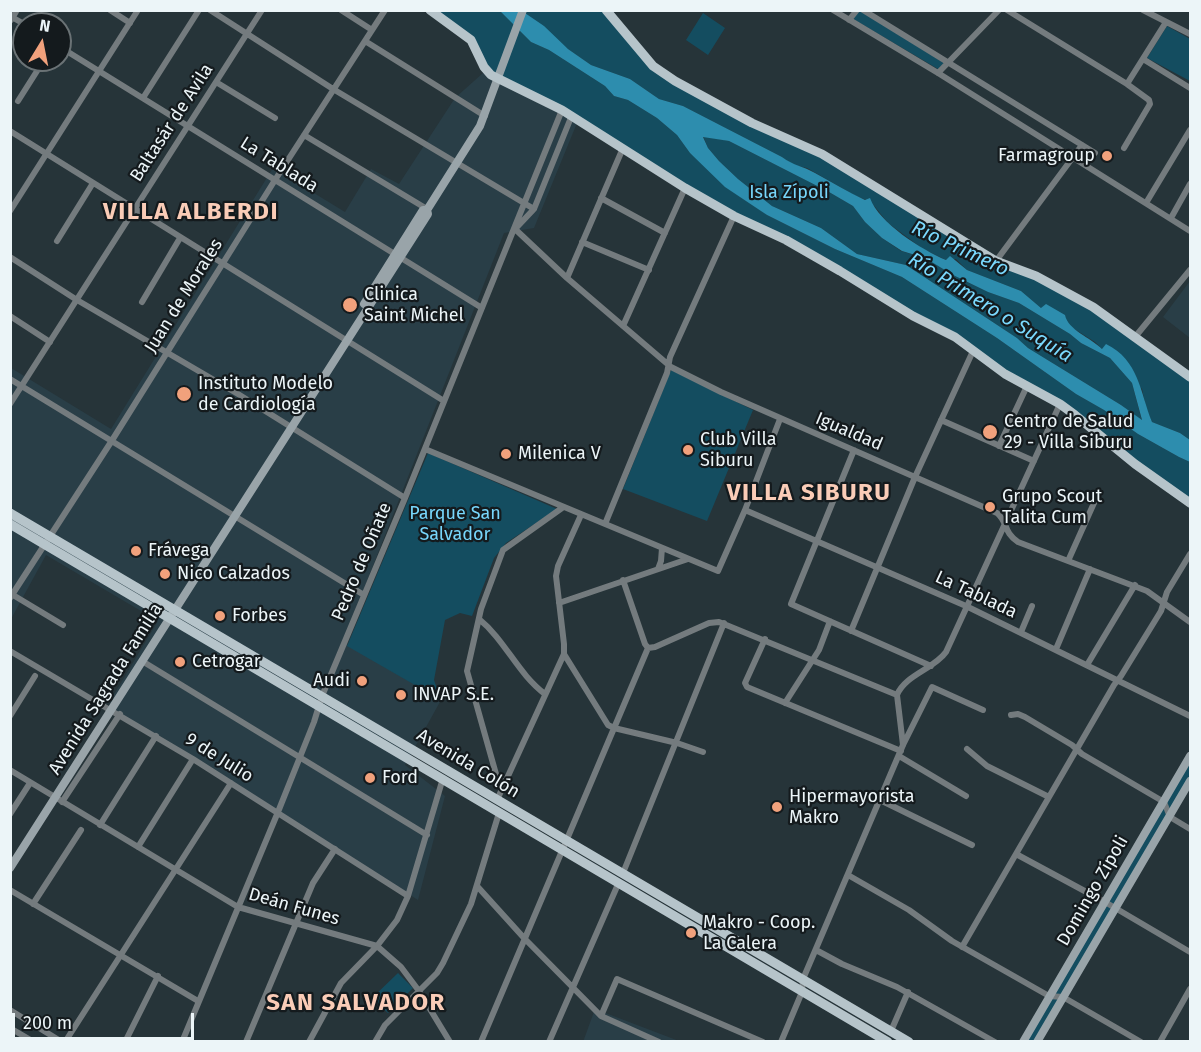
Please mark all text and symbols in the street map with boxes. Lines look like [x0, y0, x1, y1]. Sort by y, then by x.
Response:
north arrow [12, 12, 72, 72]
text: N [38, 15, 52, 36]
street label: Baltasár de Avila [126, 60, 218, 186]
street label: La Tablada [236, 133, 322, 197]
place label: Farmagroup [998, 145, 1095, 167]
marker: Farmagroup [1100, 149, 1114, 163]
park label: Isla Zípoli [749, 182, 829, 204]
district label: VILLA ALBERDI [103, 198, 279, 226]
water label: Río Primero [908, 216, 1012, 282]
street label: Juan de Morales [140, 235, 228, 357]
water label: Río Primero o Suquía [904, 248, 1076, 368]
place label: Clinica Saint Michel [364, 284, 464, 326]
marker: Clinica Saint Michel [341, 296, 359, 314]
place label: Instituto Modelo de Cardiología [198, 373, 333, 416]
marker: Instituto Modelo de Cardiología [175, 385, 193, 403]
street label: Igualdad [812, 408, 886, 456]
place label: Centro de Salud 29 - Villa Siburu [1004, 411, 1134, 454]
marker: Centro de Salud 29 - Villa Siburu [981, 423, 999, 441]
place label: Club Villa Siburu [700, 429, 776, 472]
place label: Milenica V [518, 443, 601, 465]
marker: Club Villa Siburu [681, 443, 695, 457]
marker: Milenica V [499, 447, 513, 461]
district label: VILLA SIBURU [727, 479, 891, 507]
place label: Grupo Scout Talita Cum [1002, 486, 1102, 528]
street label: Pedro de Oñate [327, 500, 397, 624]
marker: Grupo Scout Talita Cum [983, 500, 997, 514]
park label: Parque San Salvador [409, 503, 501, 546]
place label: Frávega [148, 540, 209, 562]
marker: Frávega [129, 544, 143, 558]
place label: Nico Calzados [177, 563, 290, 585]
marker: Nico Calzados [158, 567, 172, 581]
street label: La Tablada [932, 567, 1020, 623]
street label: Avenida Sagrada Familia [44, 599, 168, 779]
place label: Forbes [232, 605, 287, 627]
marker: Forbes [213, 609, 227, 623]
place label: Cetrogar [192, 651, 261, 673]
marker: Cetrogar [173, 655, 187, 669]
place label: Audi [313, 670, 350, 692]
marker: Audi [355, 674, 369, 688]
place label: INVAP S.E. [413, 684, 494, 706]
marker: INVAP S.E. [394, 688, 408, 702]
street label: Avenida Colón [413, 725, 523, 803]
street label: 9 de Julio [181, 729, 257, 787]
place label: Ford [382, 767, 418, 789]
marker: Ford [363, 771, 377, 785]
place label: Hipermayorista Makro [789, 786, 915, 828]
marker: Hipermayorista Makro [770, 800, 784, 814]
street label: Domingo Zípoli [1053, 832, 1133, 950]
street label: Deán Funes [246, 884, 342, 930]
place label: Makro - Coop. La Calera [703, 912, 815, 954]
marker: Makro - Coop. La Calera [684, 926, 698, 940]
district label: SAN SALVADOR [266, 989, 446, 1017]
scale bar [15, 1001, 196, 1039]
text: 200 m [23, 1012, 72, 1034]

